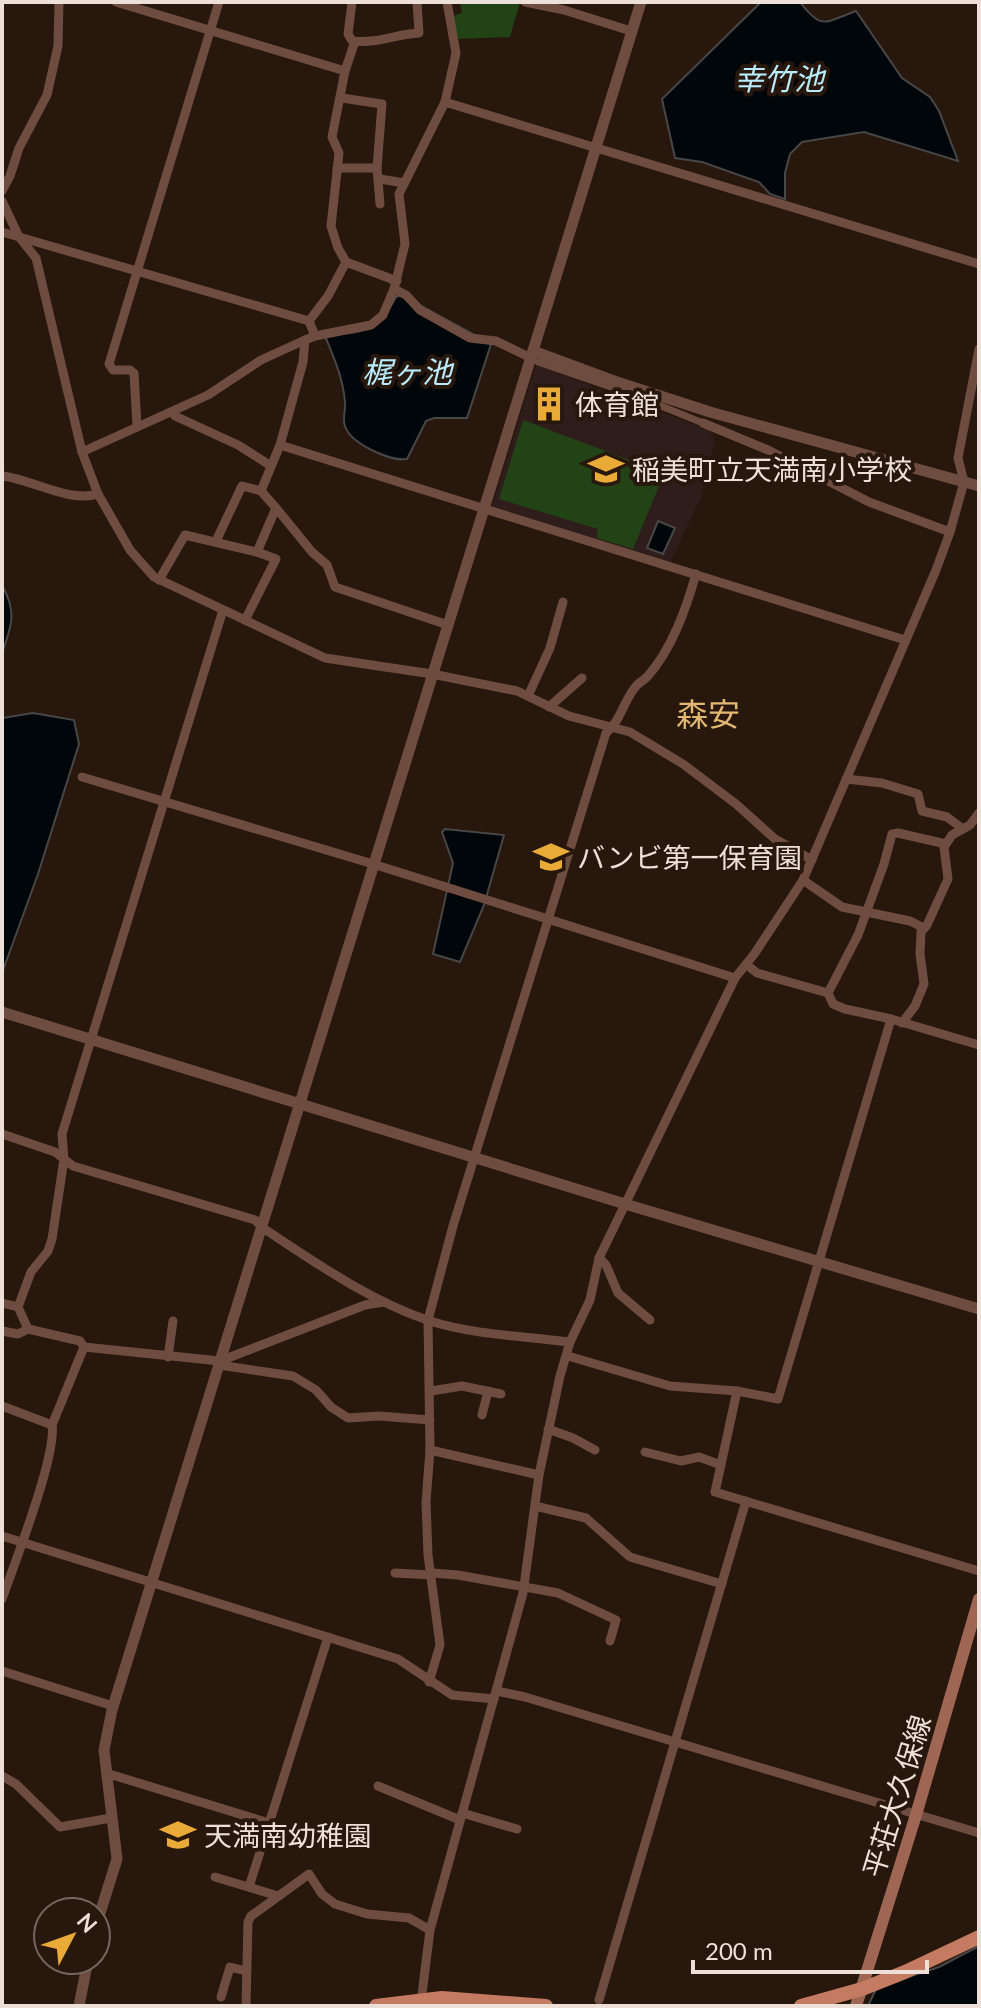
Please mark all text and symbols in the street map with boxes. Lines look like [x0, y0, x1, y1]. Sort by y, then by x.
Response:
water label: 幸竹池 [734, 60, 827, 96]
water label: 梶ヶ池 [362, 353, 455, 389]
building icon: 体育館 [530, 385, 568, 423]
place label: 体育館 [575, 387, 659, 421]
school or university icon: 稲美町立天満南小学校 [587, 450, 625, 488]
place label: 稲美町立天満南小学校 [632, 452, 912, 486]
district label: 森安 [676, 694, 740, 733]
school or university icon: バンビ第一保育園 [532, 838, 570, 876]
place label: バンビ第一保育園 [577, 840, 802, 874]
street label: 平荘大久保線 [855, 1711, 937, 1881]
school or university icon: 天満南幼稚園 [159, 1816, 197, 1854]
place label: 天満南幼稚園 [204, 1818, 372, 1852]
north arrow [32, 1896, 112, 1976]
text: N [72, 1907, 103, 1938]
scale bar [693, 1924, 927, 1974]
text: 200 m [705, 1936, 773, 1965]

